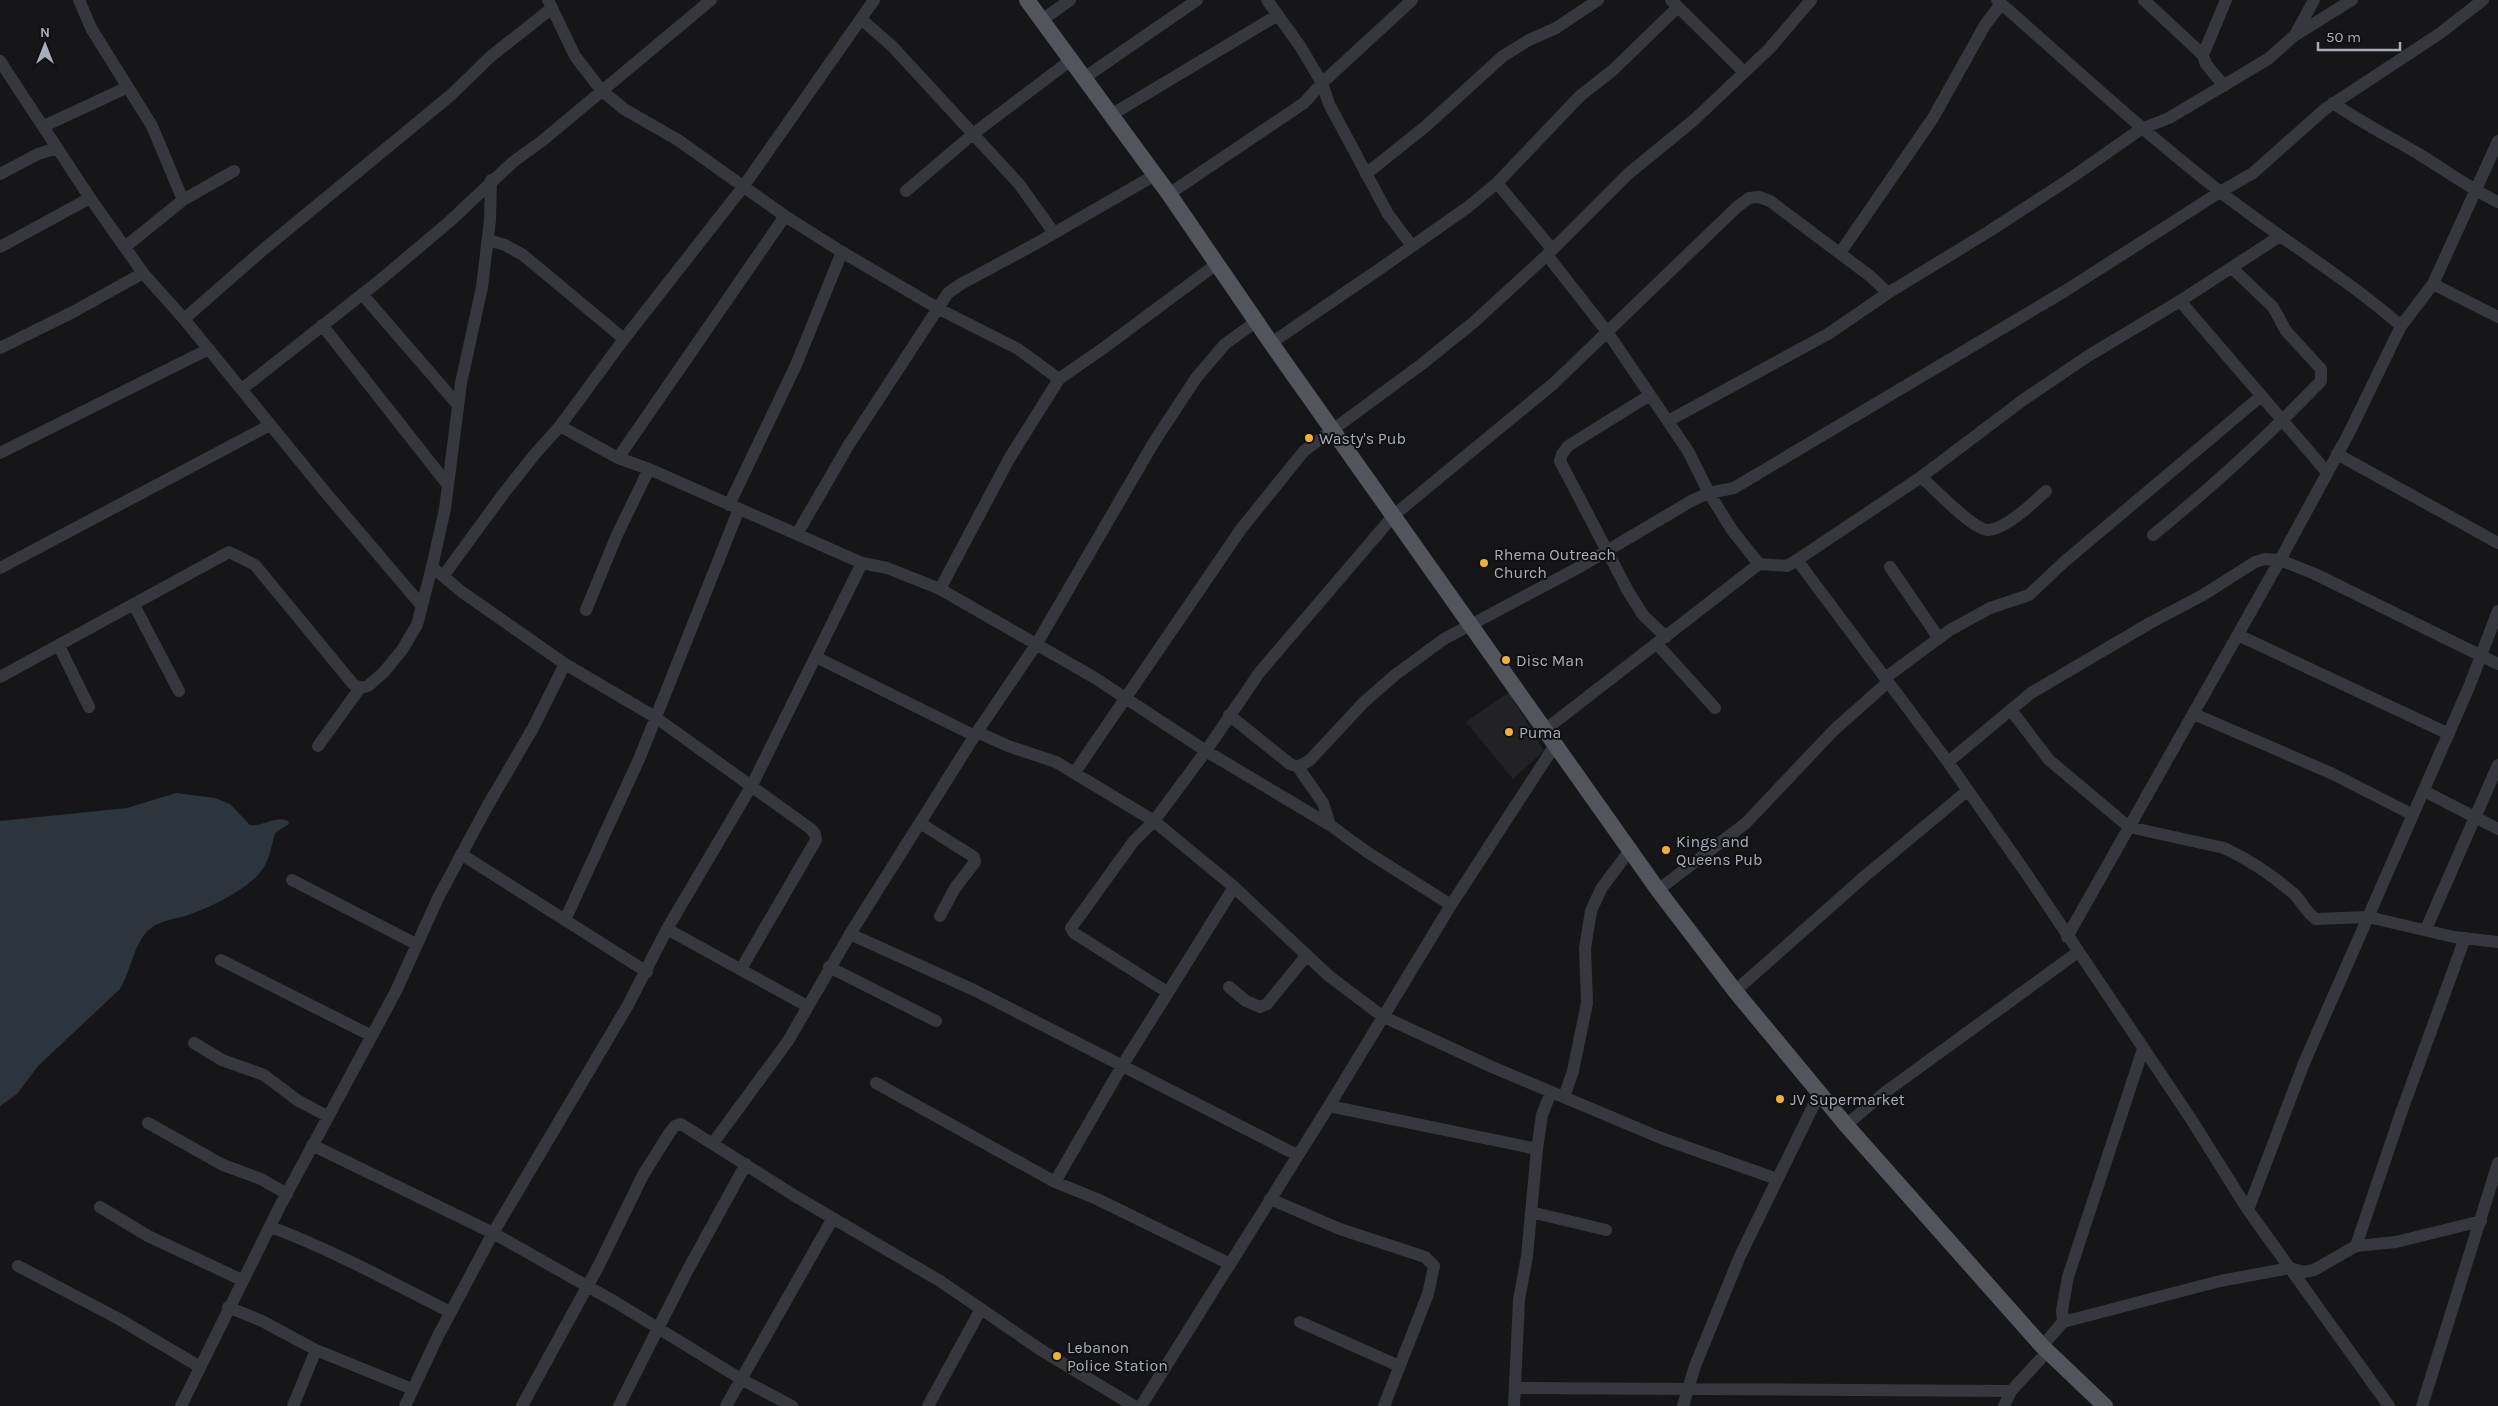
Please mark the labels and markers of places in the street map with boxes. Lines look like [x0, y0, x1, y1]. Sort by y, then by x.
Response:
place label: Wasty's Pub [1319, 429, 1406, 448]
marker: Wasty's Pub [1303, 432, 1315, 444]
place label: Rhema Outreach Church [1494, 545, 1616, 582]
marker: Rhema Outreach Church [1478, 557, 1490, 569]
place label: Disc Man [1516, 651, 1584, 670]
marker: Disc Man [1500, 654, 1512, 666]
place label: Puma [1519, 723, 1561, 742]
marker: Puma [1503, 726, 1515, 738]
place label: Kings and Queens Pub [1676, 832, 1762, 869]
marker: Kings and Queens Pub [1660, 844, 1672, 856]
place label: JV Supermarket [1790, 1090, 1905, 1109]
marker: JV Supermarket [1774, 1093, 1786, 1105]
place label: Lebanon Police Station [1067, 1338, 1168, 1375]
marker: Lebanon Police Station [1051, 1350, 1063, 1362]

